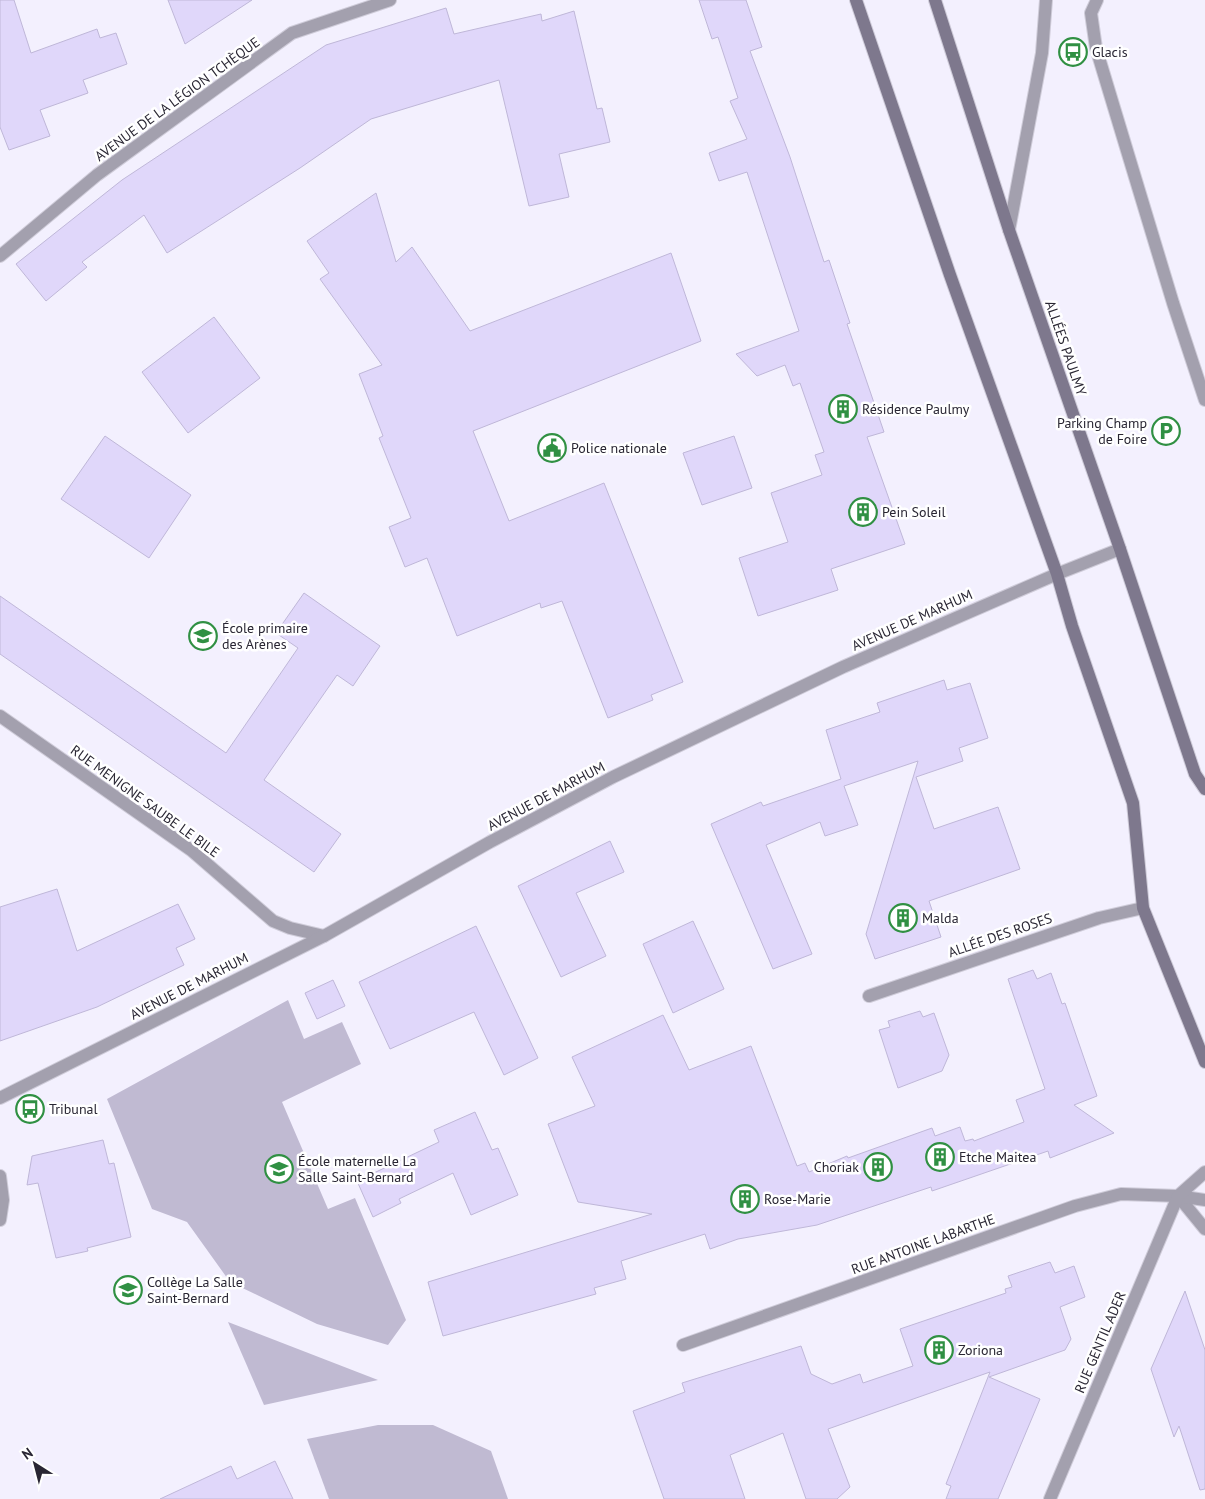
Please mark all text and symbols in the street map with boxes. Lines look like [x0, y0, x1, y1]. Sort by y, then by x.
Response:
street label: AVENUE DE LA LÉGION TCHÈQUE [91, 33, 263, 165]
bus stop icon: Glacis [1058, 37, 1088, 67]
place label: Glacis [1092, 43, 1128, 61]
street label: ALLÉES PAULMY [1041, 298, 1091, 398]
building icon: Résidence Paulmy [828, 394, 858, 424]
place label: Résidence Paulmy [862, 400, 970, 418]
place label: Parking Champ de Foire [1057, 414, 1147, 448]
parking icon: Parking Champ de Foire [1151, 416, 1181, 446]
public building icon: Police nationale [537, 433, 567, 463]
place label: Police nationale [571, 439, 667, 457]
building icon: Pein Soleil [848, 497, 878, 527]
place label: Pein Soleil [882, 503, 946, 521]
street label: AVENUE DE MARHUM [849, 585, 975, 655]
place label: École primaire des Arènes [222, 619, 308, 653]
school or university icon: École primaire des Arènes [188, 621, 218, 651]
street label: RUE MENIGNE SAUBE LE BILE [67, 741, 223, 861]
street label: AVENUE DE MARHUM [484, 757, 608, 835]
building icon: Malda [888, 903, 918, 933]
place label: Malda [922, 909, 959, 927]
street label: ALLÉE DES ROSES [946, 909, 1054, 961]
street label: AVENUE DE MARHUM [127, 948, 251, 1024]
bus stop icon: Tribunal [15, 1094, 45, 1124]
place label: Tribunal [49, 1100, 98, 1118]
building icon: Etche Maitea [925, 1142, 955, 1172]
place label: Etche Maitea [959, 1148, 1036, 1166]
place label: École maternelle La Salle Saint-Bernard [298, 1152, 416, 1186]
building icon: Choriak [863, 1152, 893, 1182]
school or university icon: École maternelle La Salle Saint-Bernard [264, 1154, 294, 1184]
place label: Choriak [814, 1158, 859, 1176]
building icon: Rose-Marie [730, 1184, 760, 1214]
place label: Rose-Marie [764, 1190, 831, 1208]
street label: RUE ANTOINE LABARTHE [849, 1210, 997, 1278]
place label: Collège La Salle Saint-Bernard [147, 1273, 243, 1307]
school or university icon: Collège La Salle Saint-Bernard [113, 1275, 143, 1305]
street label: RUE GENTIL ADER [1070, 1288, 1130, 1396]
building icon: Zoriona [924, 1335, 954, 1365]
place label: Zoriona [958, 1341, 1003, 1359]
north arrow [10, 1439, 60, 1489]
text: N [18, 1443, 36, 1463]

